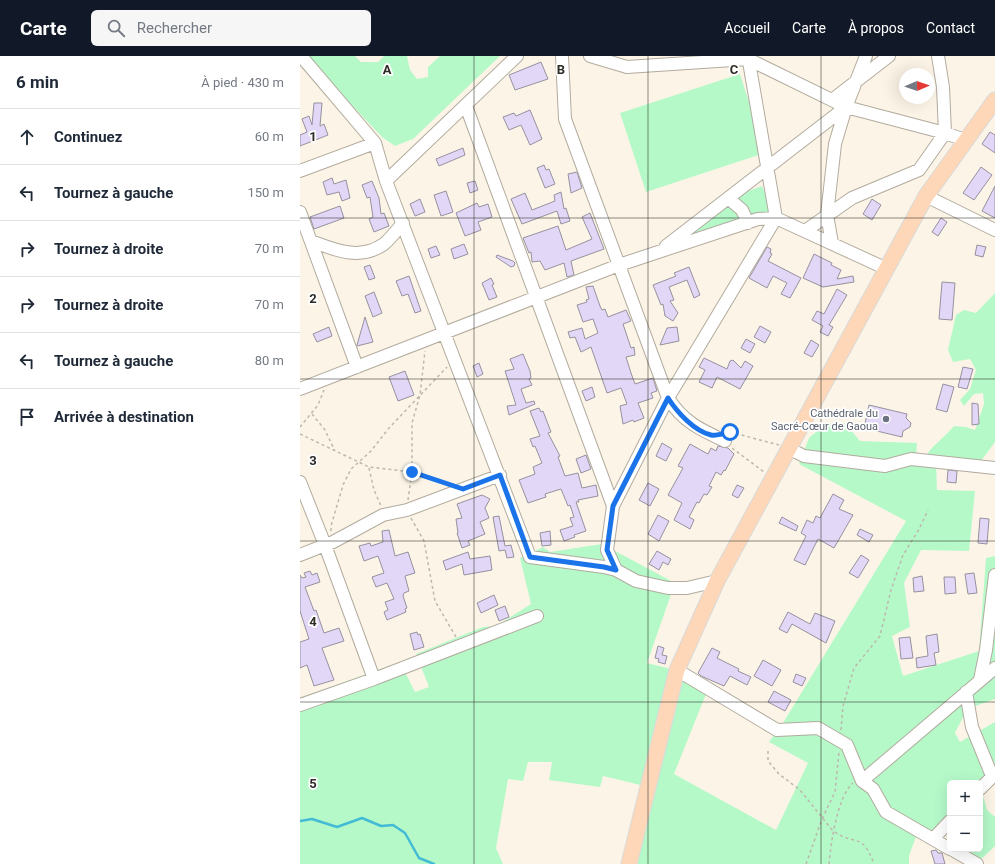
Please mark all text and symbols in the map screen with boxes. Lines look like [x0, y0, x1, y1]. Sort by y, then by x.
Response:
search box [91, 10, 371, 46]
text: Carte [20, 17, 67, 40]
icon: search [105, 17, 127, 39]
text: Rechercher [137, 19, 212, 37]
text: Accueil [724, 20, 770, 36]
text: Carte [792, 20, 826, 36]
text: À propos [848, 20, 904, 36]
text: Contact [926, 20, 975, 36]
text: A [383, 62, 392, 77]
text: B [557, 62, 565, 77]
text: C [730, 62, 739, 77]
north arrow [899, 68, 935, 104]
text: 6 min [16, 72, 59, 92]
text: À pied · 430 m [201, 75, 284, 90]
icon: ahead [16, 126, 38, 148]
text: Continuez [54, 128, 122, 146]
text: 60 m [255, 129, 284, 144]
text: 1 [309, 129, 317, 144]
icon: left [16, 182, 38, 204]
text: Tournez à gauche [54, 184, 173, 202]
text: 150 m [247, 185, 284, 200]
icon: right [16, 238, 38, 260]
text: Tournez à droite [54, 240, 163, 258]
text: 70 m [255, 241, 284, 256]
text: 2 [309, 291, 317, 306]
icon: right [16, 294, 38, 316]
text: Tournez à droite [54, 296, 163, 314]
text: 70 m [255, 297, 284, 312]
icon: left [16, 350, 38, 372]
text: Tournez à gauche [54, 352, 173, 370]
text: 80 m [255, 353, 284, 368]
icon: arrive [16, 406, 38, 428]
place label: Cathédrale du Sacré-Cœur de Gaoua [771, 407, 878, 433]
text: Arrivée à destination [54, 408, 194, 426]
marker: Cathédrale du Sacré-Cœur de Gaoua [881, 414, 891, 424]
route start [721, 423, 739, 441]
text: 3 [309, 453, 317, 468]
route end [403, 463, 421, 481]
text: 4 [309, 614, 317, 629]
text: 5 [309, 776, 317, 791]
map controls [947, 780, 983, 852]
button: + [947, 780, 983, 816]
button: − [947, 816, 983, 852]

